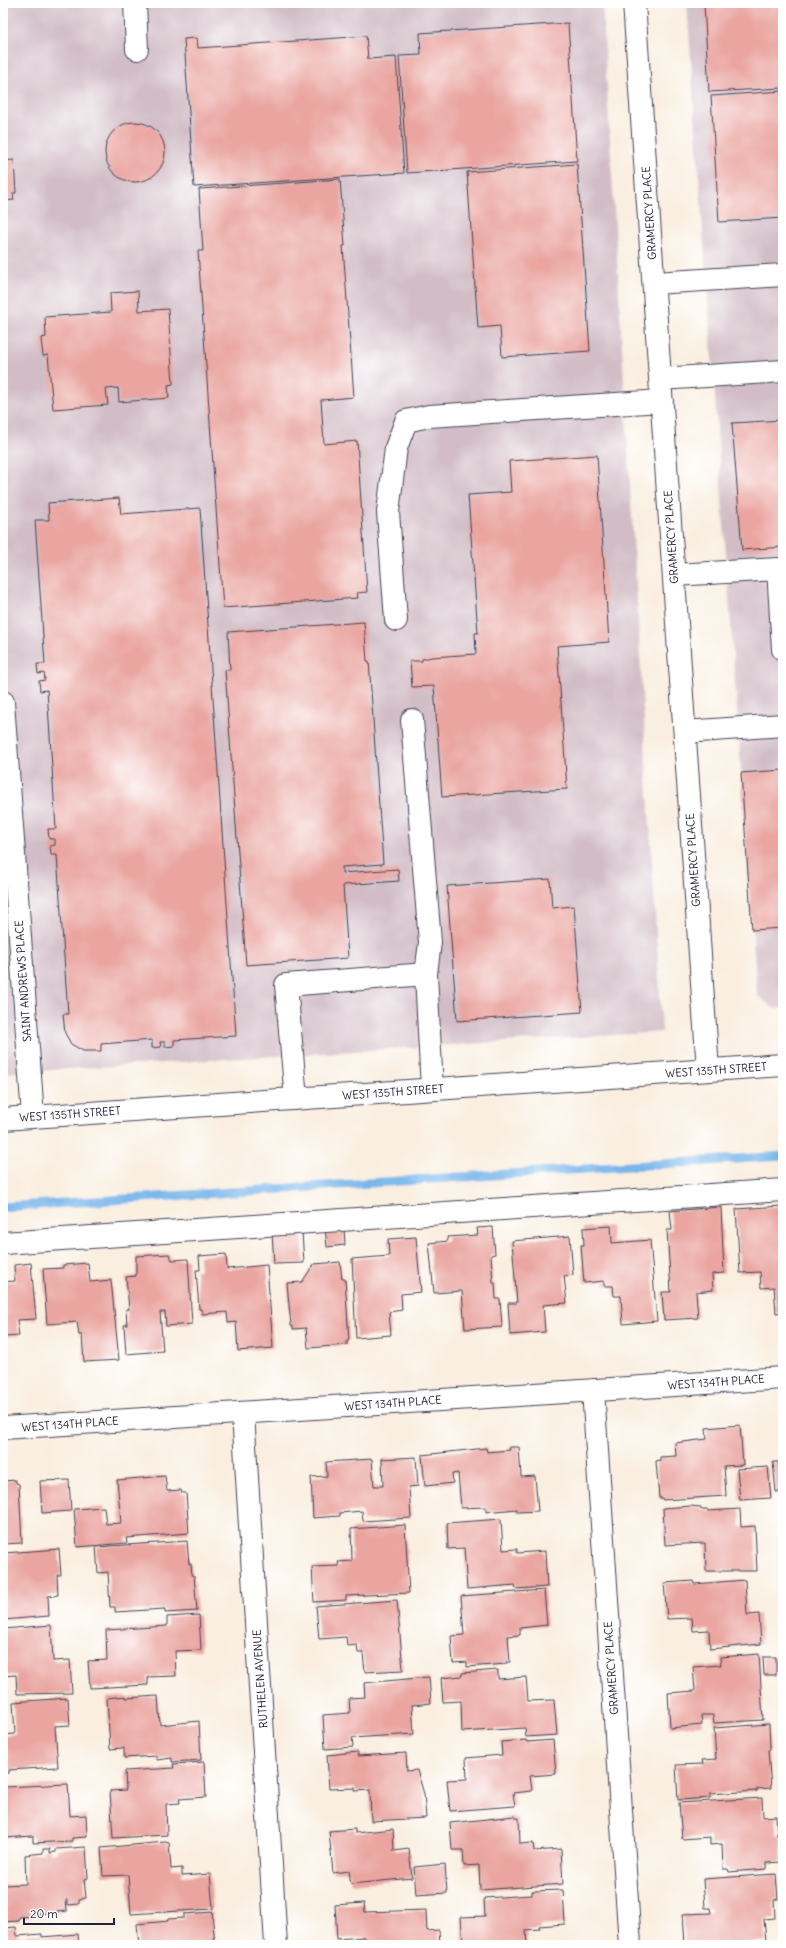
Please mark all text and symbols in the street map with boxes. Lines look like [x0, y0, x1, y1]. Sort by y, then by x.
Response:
street label: GRAMERCY PLACE [639, 166, 659, 260]
street label: GRAMERCY PLACE [661, 490, 681, 584]
street label: GRAMERCY PLACE [683, 813, 703, 907]
street label: SAINT ANDREWS PLACE [12, 920, 34, 1042]
street label: WEST 135TH STREET [665, 1059, 767, 1081]
street label: WEST 135TH STREET [342, 1081, 444, 1103]
street label: WEST 135TH STREET [19, 1103, 121, 1125]
street label: WEST 134TH PLACE [667, 1372, 765, 1392]
street label: WEST 134TH PLACE [344, 1393, 442, 1413]
street label: WEST 134TH PLACE [21, 1414, 119, 1434]
street label: GRAMERCY PLACE [601, 1621, 621, 1715]
street label: RUTHELEN AVENUE [250, 1629, 270, 1729]
scale bar [24, 1900, 114, 1926]
text: 20 m [30, 1906, 58, 1921]

